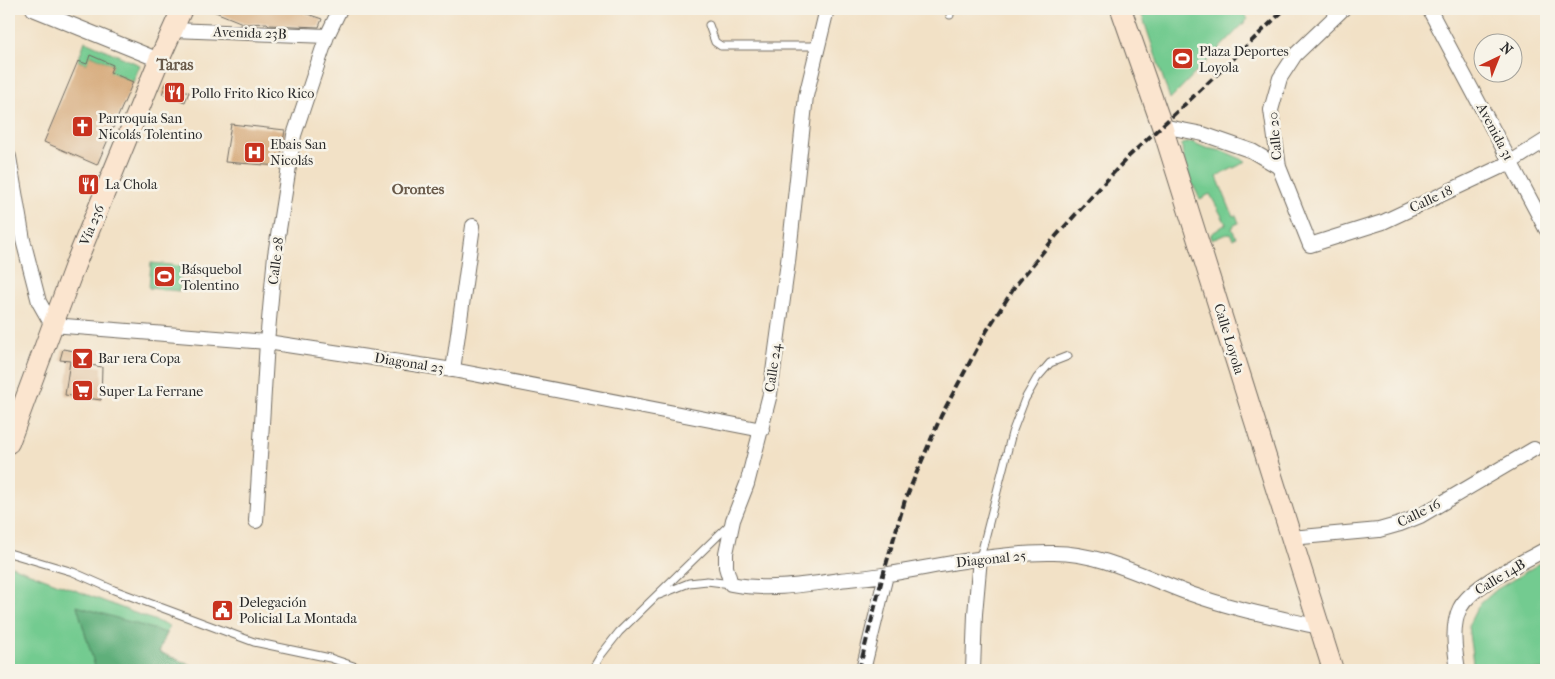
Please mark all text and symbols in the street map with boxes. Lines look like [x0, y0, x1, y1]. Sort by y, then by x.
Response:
street label: Avenida 23B [212, 23, 287, 43]
north arrow [1472, 32, 1522, 82]
text: N [1497, 39, 1516, 59]
place label: Plaza Deportes Loyola [1199, 43, 1289, 76]
sports icon: Plaza Deportes Loyola [1171, 47, 1195, 71]
district label: Taras [156, 55, 194, 74]
restaurant icon: Pollo Frito Rico Rico [163, 81, 187, 105]
place label: Pollo Frito Rico Rico [191, 85, 314, 102]
street label: Avenida 31 [1472, 100, 1517, 164]
place label: Parroquia San Nicolás Tolentino [98, 110, 202, 143]
street label: Calle 20 [1264, 111, 1286, 161]
church icon: Parroquia San Nicolás Tolentino [70, 114, 94, 138]
place label: Ebais San Nicolás [270, 136, 327, 169]
hospital icon: Ebais San Nicolás [242, 140, 266, 164]
restaurant icon: La Chola [77, 172, 101, 196]
place label: La Chola [105, 176, 158, 193]
district label: Orontes [392, 180, 445, 198]
street label: Calle 18 [1407, 182, 1455, 216]
street label: Vía 236 [75, 202, 108, 249]
street label: Calle 28 [265, 236, 287, 286]
place label: Básquebol Tolentino [181, 261, 242, 294]
sports icon: Básquebol Tolentino [153, 265, 177, 289]
street label: Calle Loyola [1210, 302, 1248, 377]
street label: Calle 24 [761, 342, 785, 393]
bar icon: Bar 1era Copa [70, 346, 94, 370]
street label: Diagonal 23 [373, 349, 445, 377]
place label: Bar 1era Copa [98, 350, 181, 367]
supermarket icon: Super La Ferrane [71, 379, 95, 403]
place label: Super La Ferrane [99, 383, 203, 400]
street label: Calle 16 [1395, 495, 1444, 531]
street label: Diagonal 25 [955, 547, 1027, 571]
street label: Calle 14B [1472, 555, 1528, 599]
place label: Delegación Policial La Montada [239, 594, 357, 627]
public building icon: Delegación Policial La Montada [211, 598, 235, 622]

